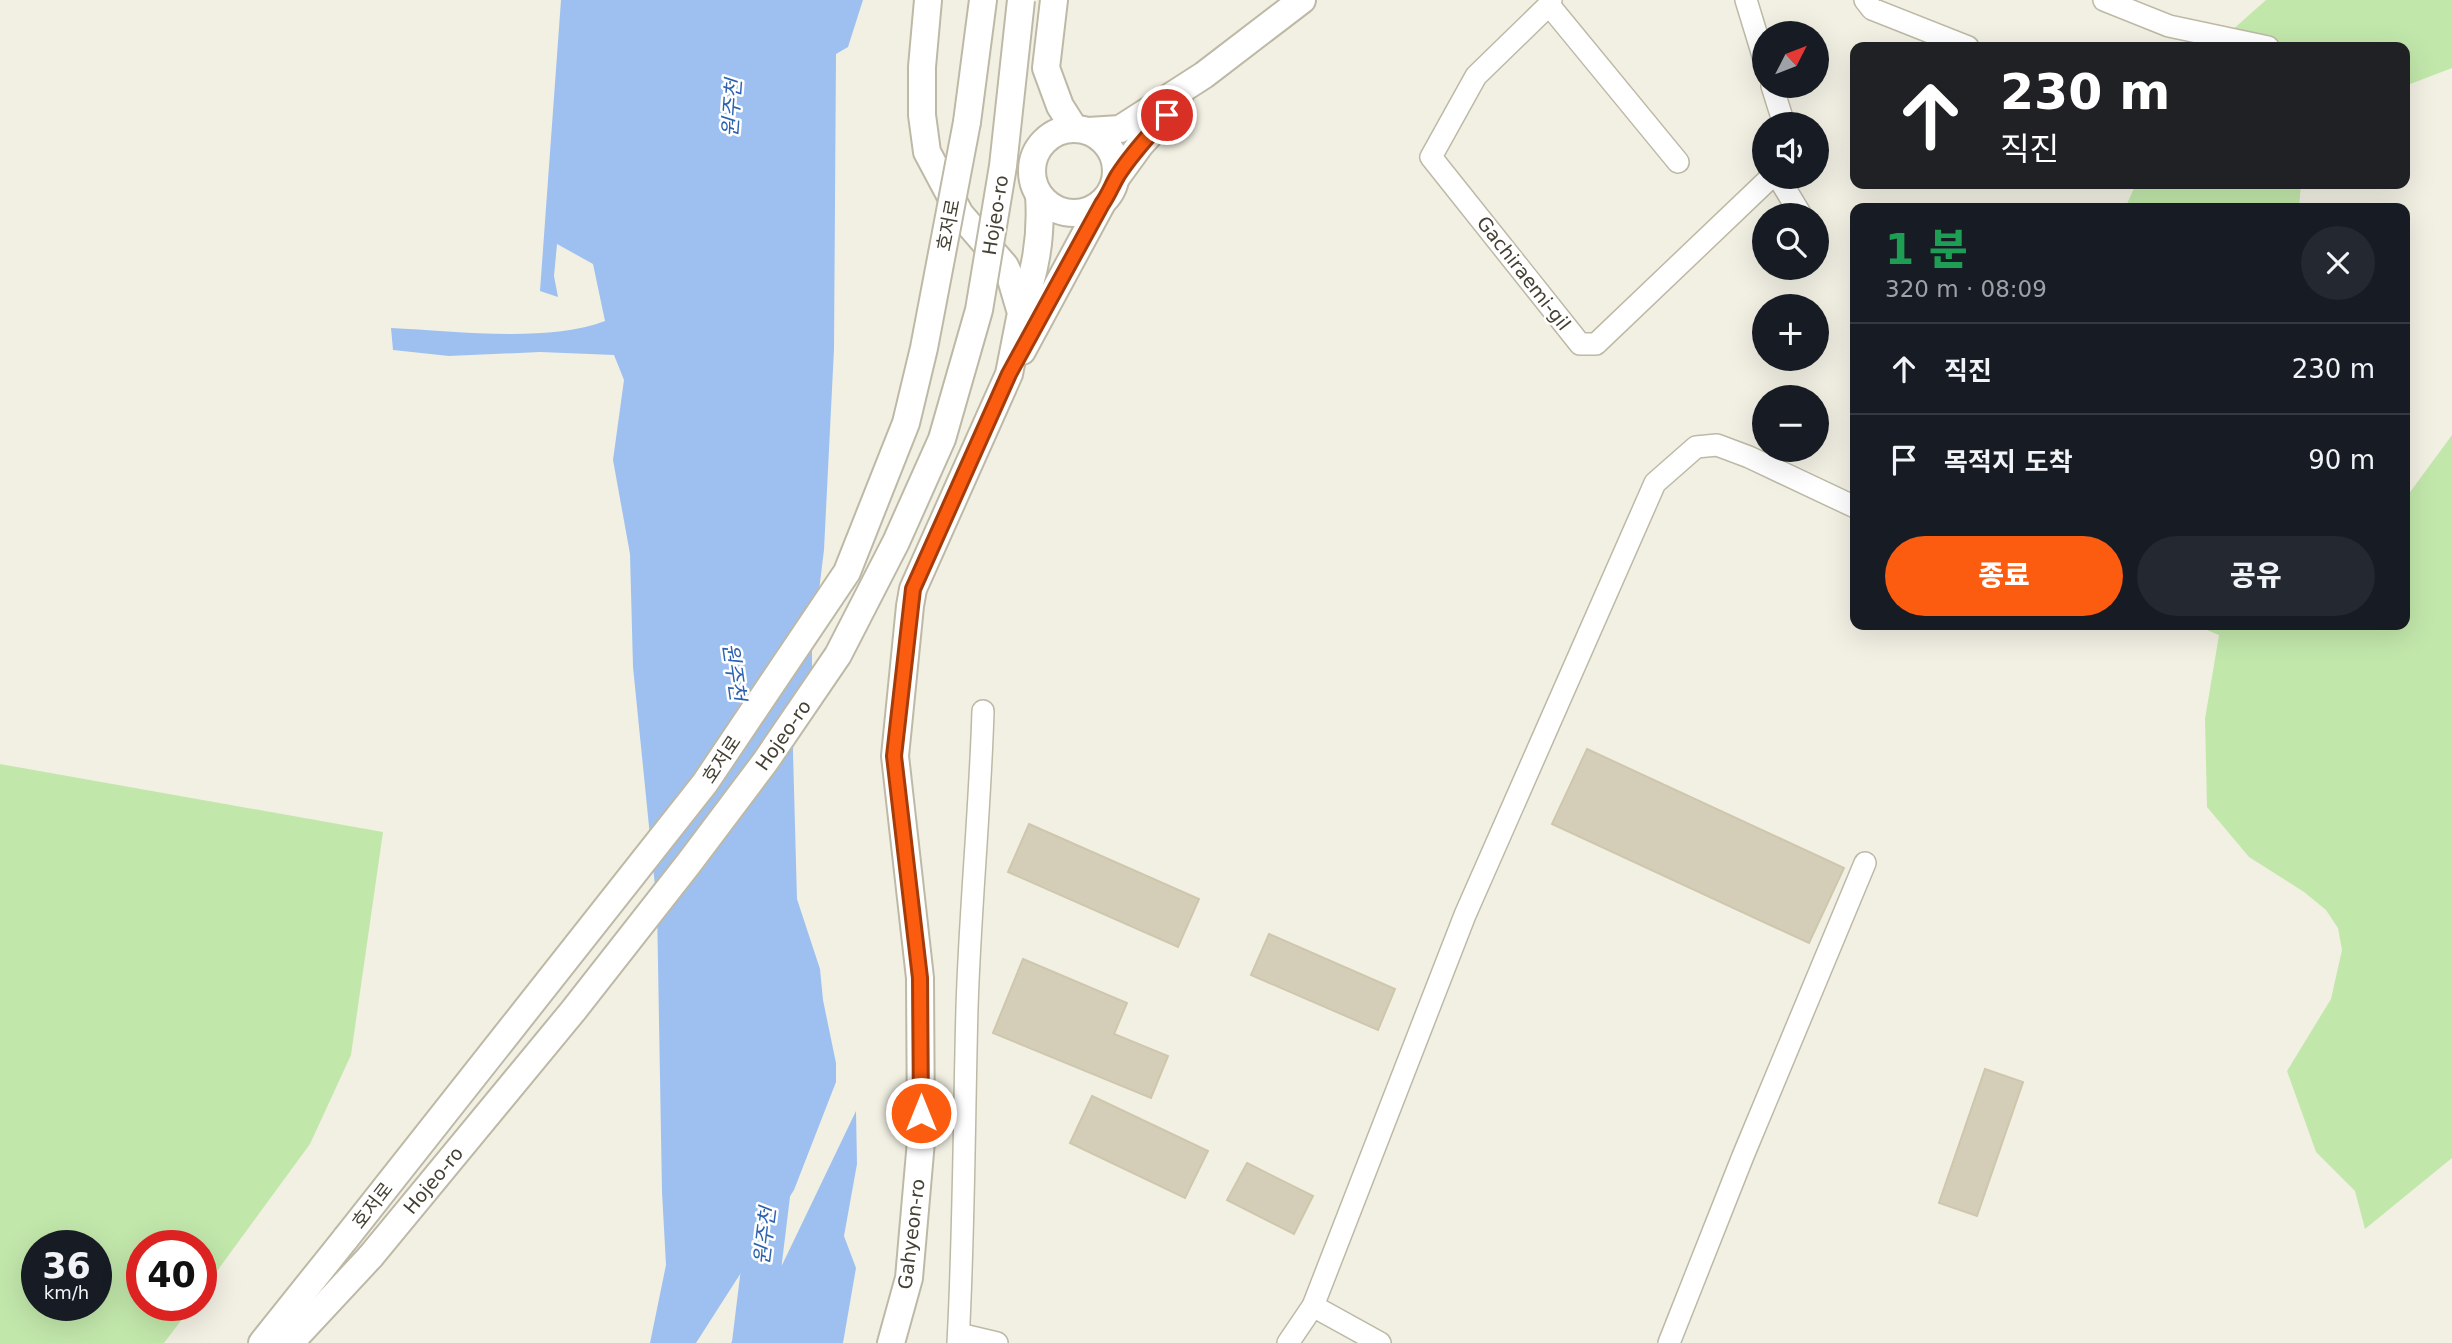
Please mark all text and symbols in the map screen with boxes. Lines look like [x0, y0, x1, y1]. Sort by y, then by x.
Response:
north arrow [1752, 21, 1829, 98]
map controls [1752, 21, 1829, 462]
text: 230 m [2000, 64, 2170, 121]
icon: ahead [1885, 70, 1976, 161]
water label: 원주천 [718, 76, 746, 138]
pin [1137, 85, 1197, 145]
icon: arrive [1148, 96, 1186, 134]
button: sound [1752, 112, 1829, 189]
text: 직진 [2000, 130, 2059, 168]
street label: Hojeo-ro [978, 173, 1012, 257]
street label: 호저로 [932, 197, 964, 253]
button: search [1752, 203, 1829, 280]
street label: Gachiraemi-gil [1473, 212, 1575, 334]
text: 1 분 [1885, 225, 1968, 274]
button: close [2301, 226, 2375, 300]
text: 320 m · 08:09 [1885, 276, 2047, 302]
button: + [1752, 294, 1829, 371]
icon: ahead [1885, 350, 1923, 388]
text: 230 m [2292, 354, 2375, 384]
text: 직진 [1944, 356, 1992, 386]
button: − [1752, 385, 1829, 462]
icon: arrive [1885, 441, 1923, 479]
text: 90 m [2308, 445, 2375, 475]
text: 목적지 도착 [1944, 447, 2073, 477]
button: 종료 [1885, 536, 2123, 616]
button: 공유 [2137, 536, 2375, 616]
water label: 원주천 [718, 642, 750, 705]
street label: Hojeo-ro [751, 696, 815, 774]
street label: 호저로 [697, 731, 745, 787]
position arrow [884, 1076, 958, 1150]
street label: Hojeo-ro [399, 1142, 467, 1218]
street label: 호저로 [347, 1178, 397, 1232]
street label: Gahyeon-ro [893, 1178, 929, 1290]
water label: 원주천 [750, 1203, 781, 1266]
speed limit sign: 40 [126, 1230, 217, 1321]
text: 36 [42, 1246, 91, 1286]
text: km/h [44, 1282, 89, 1303]

